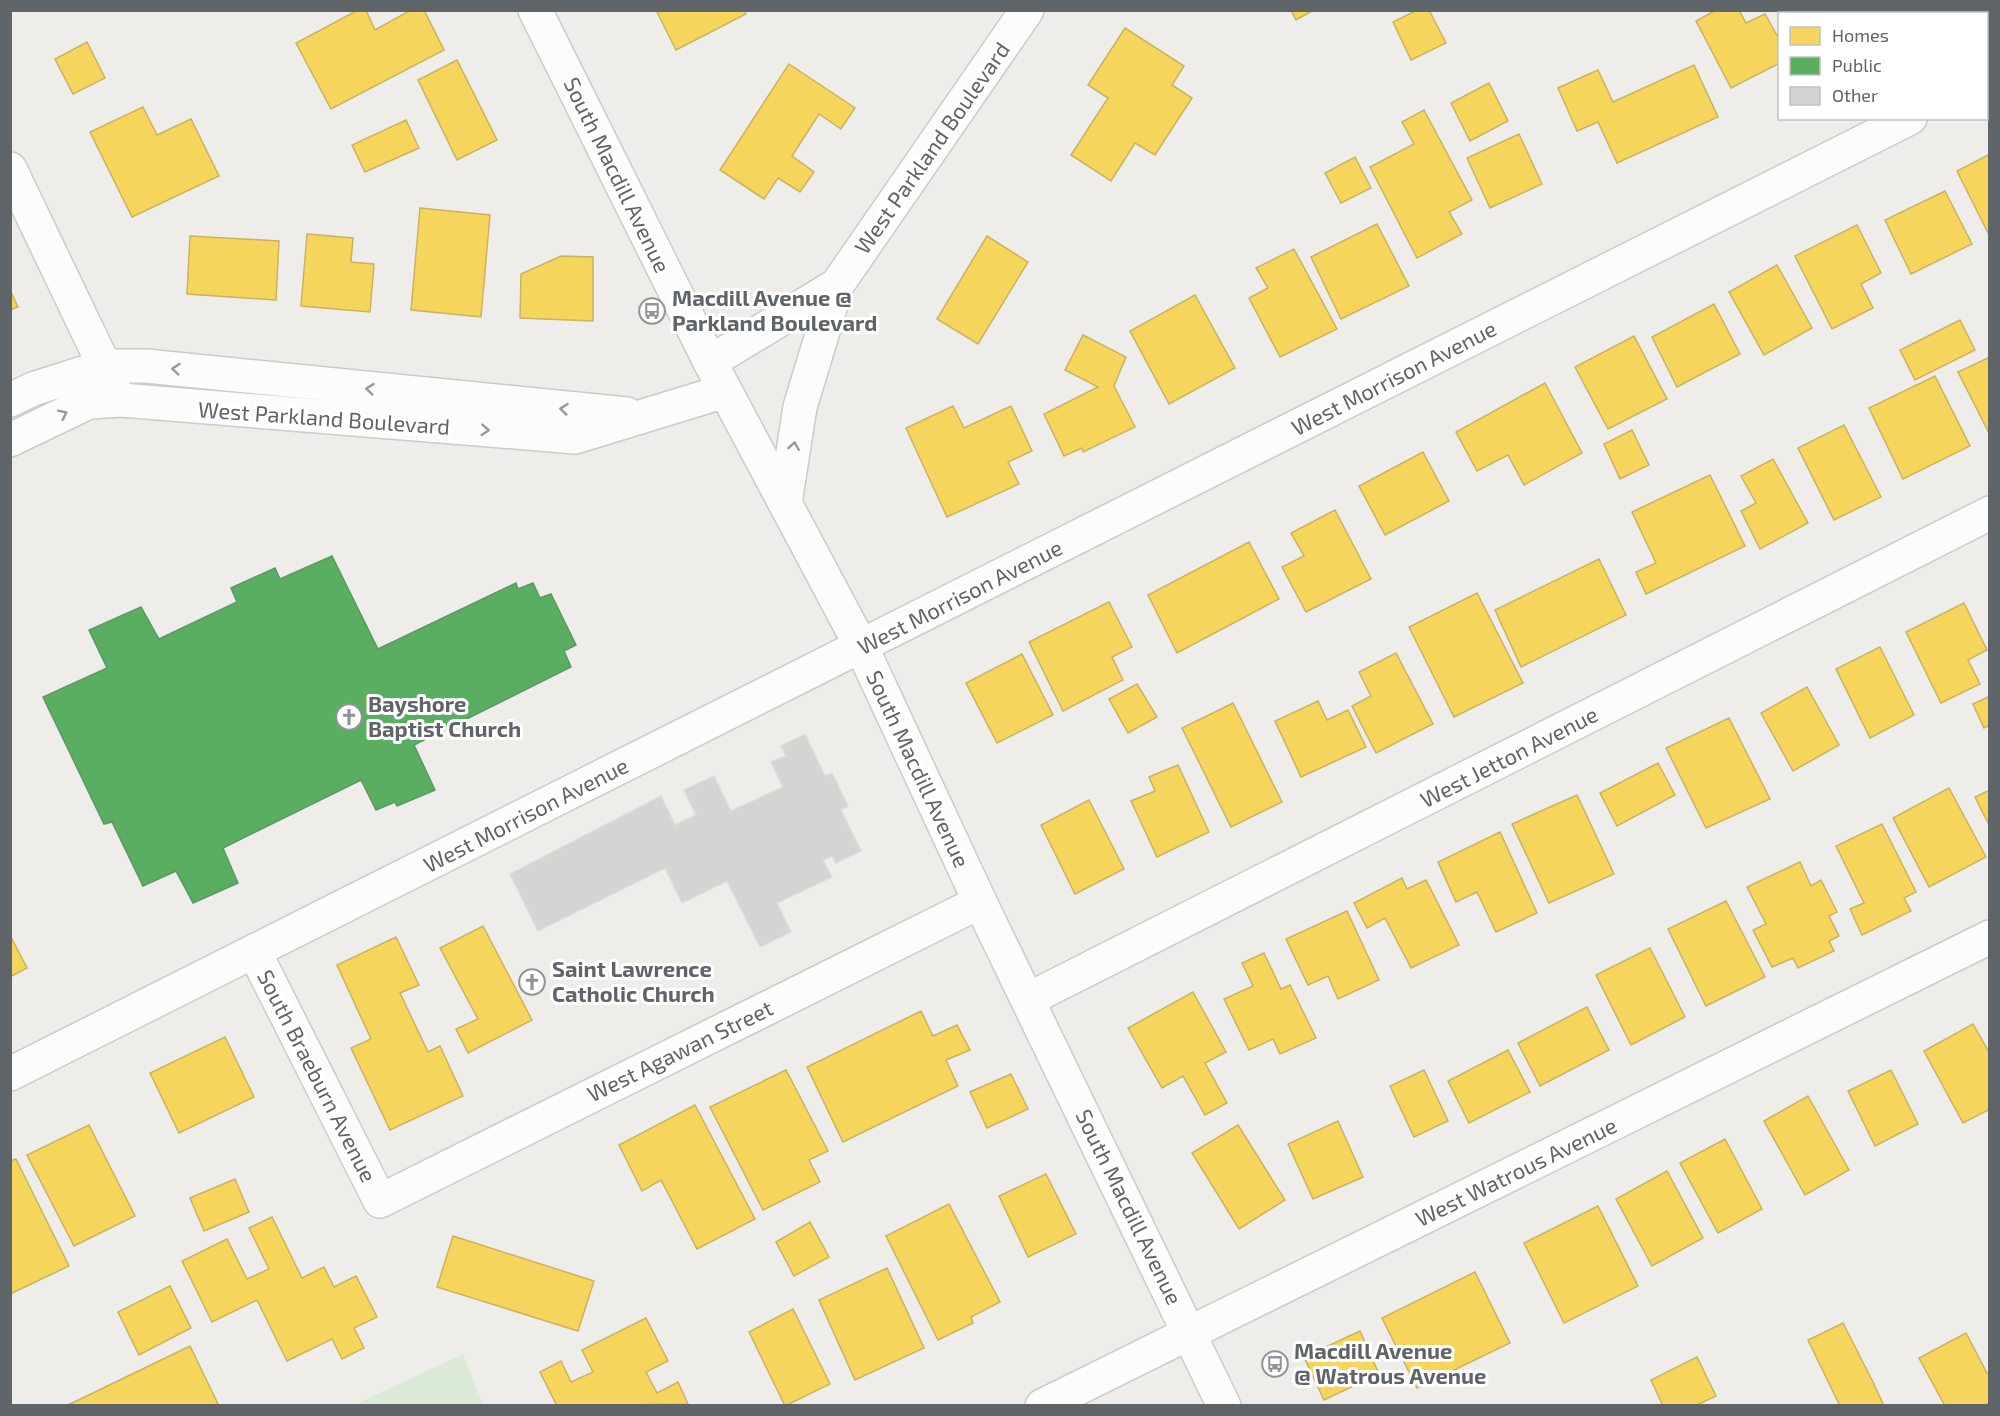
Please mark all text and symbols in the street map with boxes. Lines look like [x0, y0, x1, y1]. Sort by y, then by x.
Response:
legend [1778, 12, 1988, 120]
text: Homes [1832, 24, 1889, 46]
street label: West Parkland Boulevard [848, 37, 1014, 258]
text: Public [1832, 54, 1882, 76]
street label: South Macdill Avenue [559, 73, 677, 276]
text: Other [1832, 84, 1878, 106]
place label: Macdill Avenue @ Parkland Boulevard [672, 284, 877, 335]
bus stop icon: Macdill Avenue @ Parkland Boulevard [637, 296, 667, 326]
street label: West Morrison Avenue [1287, 314, 1500, 440]
one-way arrow [172, 364, 181, 376]
one-way arrow [366, 383, 375, 396]
street label: West Parkland Boulevard [197, 395, 451, 439]
one-way arrow [560, 403, 569, 416]
one-way arrow [57, 410, 68, 422]
one-way arrow [480, 423, 490, 436]
one-way arrow [788, 441, 800, 450]
street label: West Morrison Avenue [853, 533, 1066, 659]
street label: South Macdill Avenue [862, 666, 976, 871]
place label: Bayshore Baptist Church [368, 690, 521, 741]
street label: West Jetton Avenue [1415, 700, 1602, 812]
church icon: Bayshore Baptist Church [334, 702, 364, 732]
street label: West Morrison Avenue [419, 751, 632, 877]
place label: Saint Lawrence Catholic Church [552, 955, 715, 1006]
street label: South Braeburn Avenue [253, 965, 383, 1186]
church icon: Saint Lawrence Catholic Church [517, 967, 547, 997]
street label: West Agawan Street [583, 994, 777, 1106]
street label: South Macdill Avenue [1071, 1105, 1189, 1308]
street label: West Watrous Avenue [1411, 1111, 1620, 1231]
place label: Macdill Avenue @ Watrous Avenue [1294, 1337, 1486, 1388]
bus stop icon: Macdill Avenue @ Watrous Avenue [1260, 1349, 1290, 1379]

